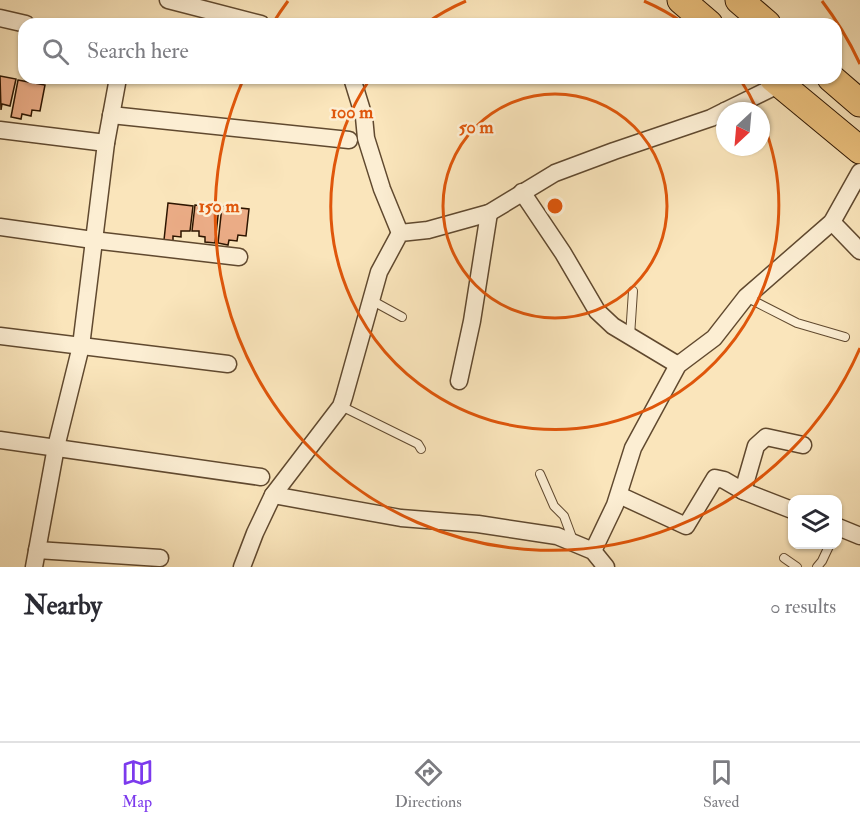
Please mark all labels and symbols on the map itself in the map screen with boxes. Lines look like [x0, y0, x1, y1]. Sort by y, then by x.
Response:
text: 100 m [331, 101, 374, 124]
north arrow [716, 102, 770, 156]
text: 50 m [459, 116, 494, 139]
text: 150 m [198, 195, 241, 218]
centre of rings [545, 196, 565, 216]

